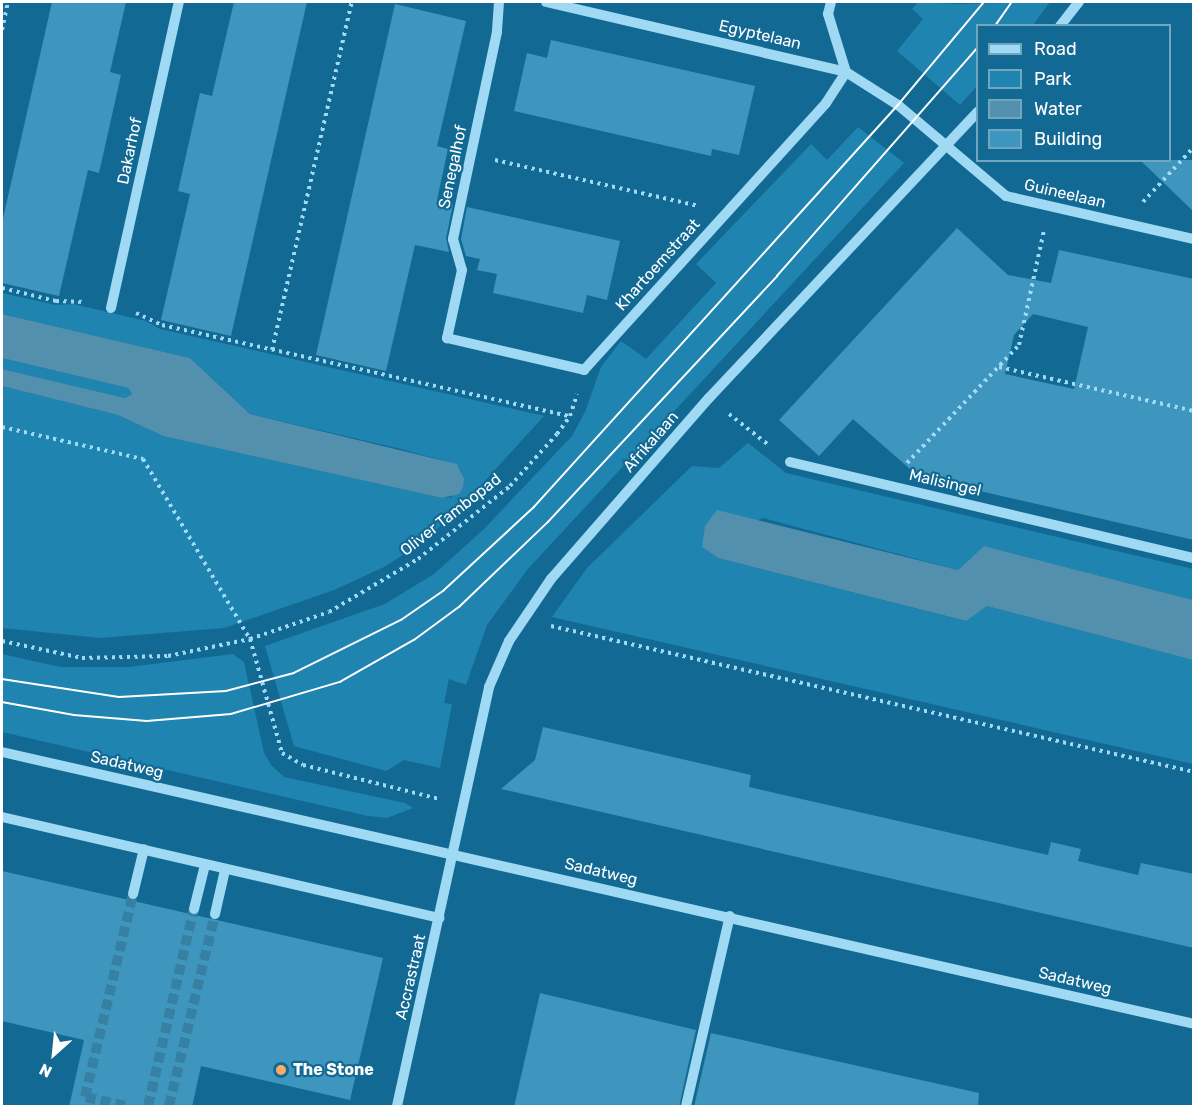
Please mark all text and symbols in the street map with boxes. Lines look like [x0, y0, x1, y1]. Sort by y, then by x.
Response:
street label: Egyptelaan [717, 16, 803, 54]
legend [976, 24, 1171, 162]
text: Road [1034, 38, 1077, 60]
text: Park [1034, 68, 1071, 90]
text: Water [1034, 98, 1082, 120]
street label: Dakarhof [114, 116, 146, 186]
street label: Senegalhof [435, 124, 471, 210]
text: Building [1034, 128, 1102, 150]
street label: Guineelaan [1022, 175, 1108, 213]
street label: Khartoemstraat [612, 215, 704, 315]
street label: Afrikalaan [619, 408, 683, 476]
street label: Malisingel [907, 465, 983, 501]
street label: Oliver Tambopad [396, 469, 506, 561]
street label: Sadatweg [89, 747, 165, 783]
street label: Sadatweg [563, 854, 639, 890]
street label: Accrastraat [392, 932, 430, 1022]
street label: Sadatweg [1037, 963, 1113, 999]
north arrow [24, 1024, 84, 1084]
text: N [36, 1059, 55, 1082]
place label: The Stone [293, 1060, 374, 1080]
marker: The Stone [274, 1063, 288, 1077]

